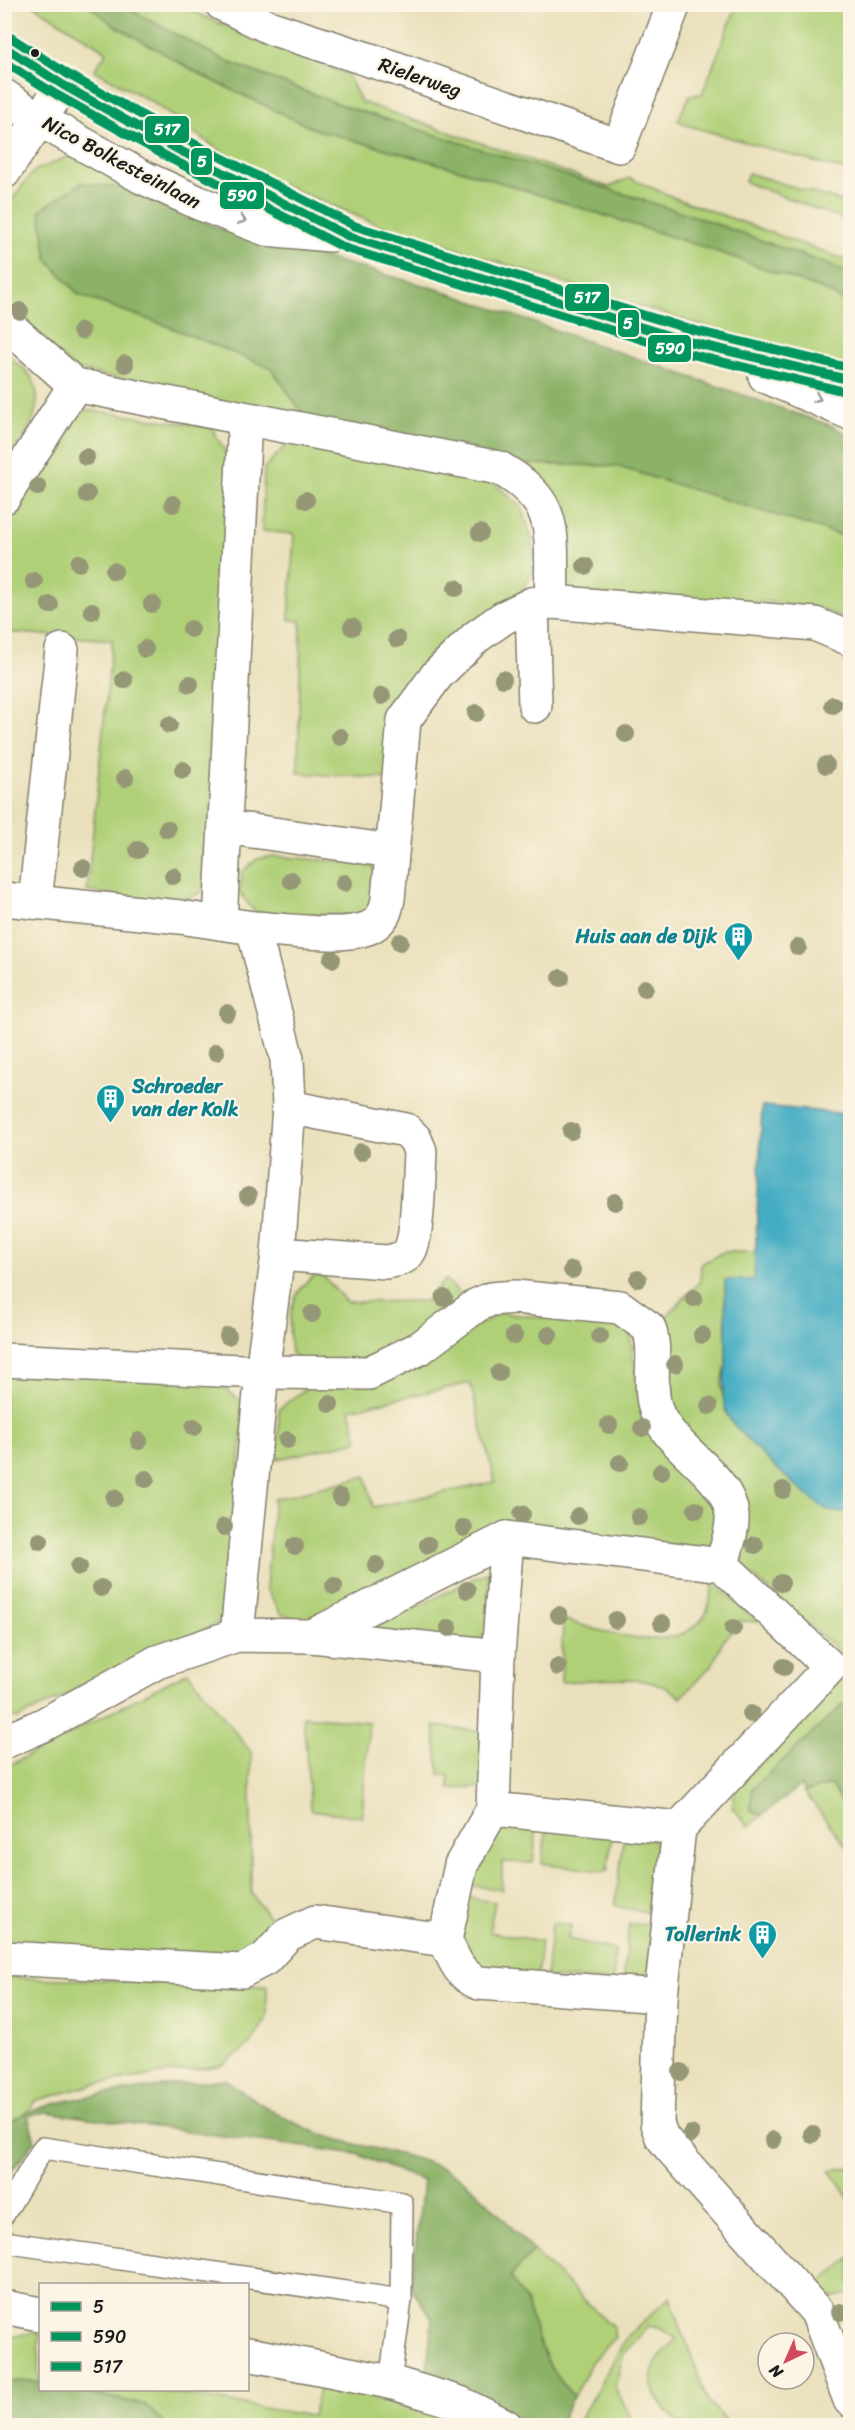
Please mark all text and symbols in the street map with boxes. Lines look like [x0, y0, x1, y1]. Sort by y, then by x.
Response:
unlabelled marker [29, 47, 41, 59]
street label: Rielerweg [374, 47, 466, 108]
street label: Nico Bolkesteinlaan [36, 106, 208, 219]
line badge: 517 [144, 115, 190, 144]
text: 517 [154, 115, 182, 144]
line badge: 5 [190, 147, 213, 176]
text: 5 [197, 147, 207, 176]
line badge: 590 [219, 181, 265, 210]
text: 590 [227, 181, 257, 210]
one-way arrow [236, 213, 247, 226]
line badge: 517 [564, 283, 610, 312]
text: 517 [574, 283, 602, 312]
line badge: 5 [617, 309, 640, 338]
text: 5 [623, 309, 633, 338]
line badge: 590 [647, 334, 692, 363]
text: 590 [655, 334, 685, 363]
one-way arrow [811, 391, 822, 403]
place label: Huis aan de Dijk [575, 919, 717, 954]
building icon: Huis aan de Dijk [722, 920, 754, 962]
place label: Schroeder van der Kolk [131, 1069, 239, 1127]
building icon: Schroeder van der Kolk [95, 1082, 127, 1124]
place label: Tollerink [665, 1917, 741, 1952]
building icon: Tollerink [746, 1918, 778, 1960]
legend [39, 2283, 249, 2391]
text: 5 [93, 2291, 104, 2323]
text: 590 [93, 2321, 126, 2353]
north arrow [756, 2331, 816, 2391]
text: 517 [93, 2351, 124, 2383]
text: N [761, 2357, 791, 2386]

